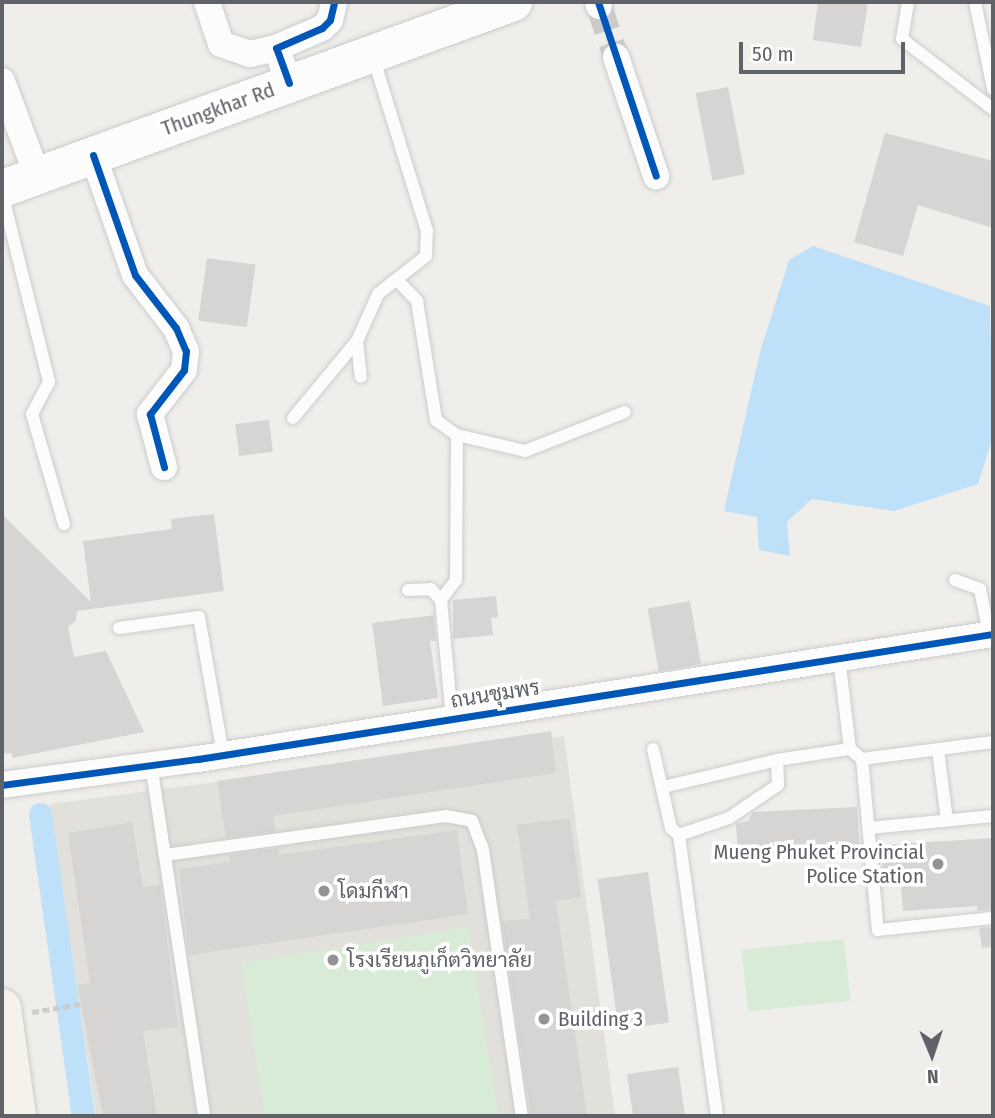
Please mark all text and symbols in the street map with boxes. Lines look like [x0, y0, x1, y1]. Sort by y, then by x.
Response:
scale bar [743, 28, 909, 72]
text: 50 m [752, 41, 794, 67]
street label: Thungkhar Rd [158, 77, 278, 141]
street label: ถนนชุมพร [449, 675, 541, 713]
place label: Mueng Phuket Provincial Police Station [714, 839, 924, 889]
marker: Mueng Phuket Provincial Police Station [930, 856, 946, 872]
place label: โดมกีฬา [338, 878, 409, 904]
marker: โดมกีฬา [316, 883, 332, 899]
place label: โรงเรียนภูเก็ตวิทยาลัย [347, 947, 532, 973]
marker: โรงเรียนภูเก็ตวิทยาลัย [325, 952, 341, 968]
place label: Building 3 [558, 1006, 643, 1032]
marker: Building 3 [536, 1011, 552, 1027]
north arrow [897, 1020, 967, 1090]
text: N [927, 1065, 939, 1088]

